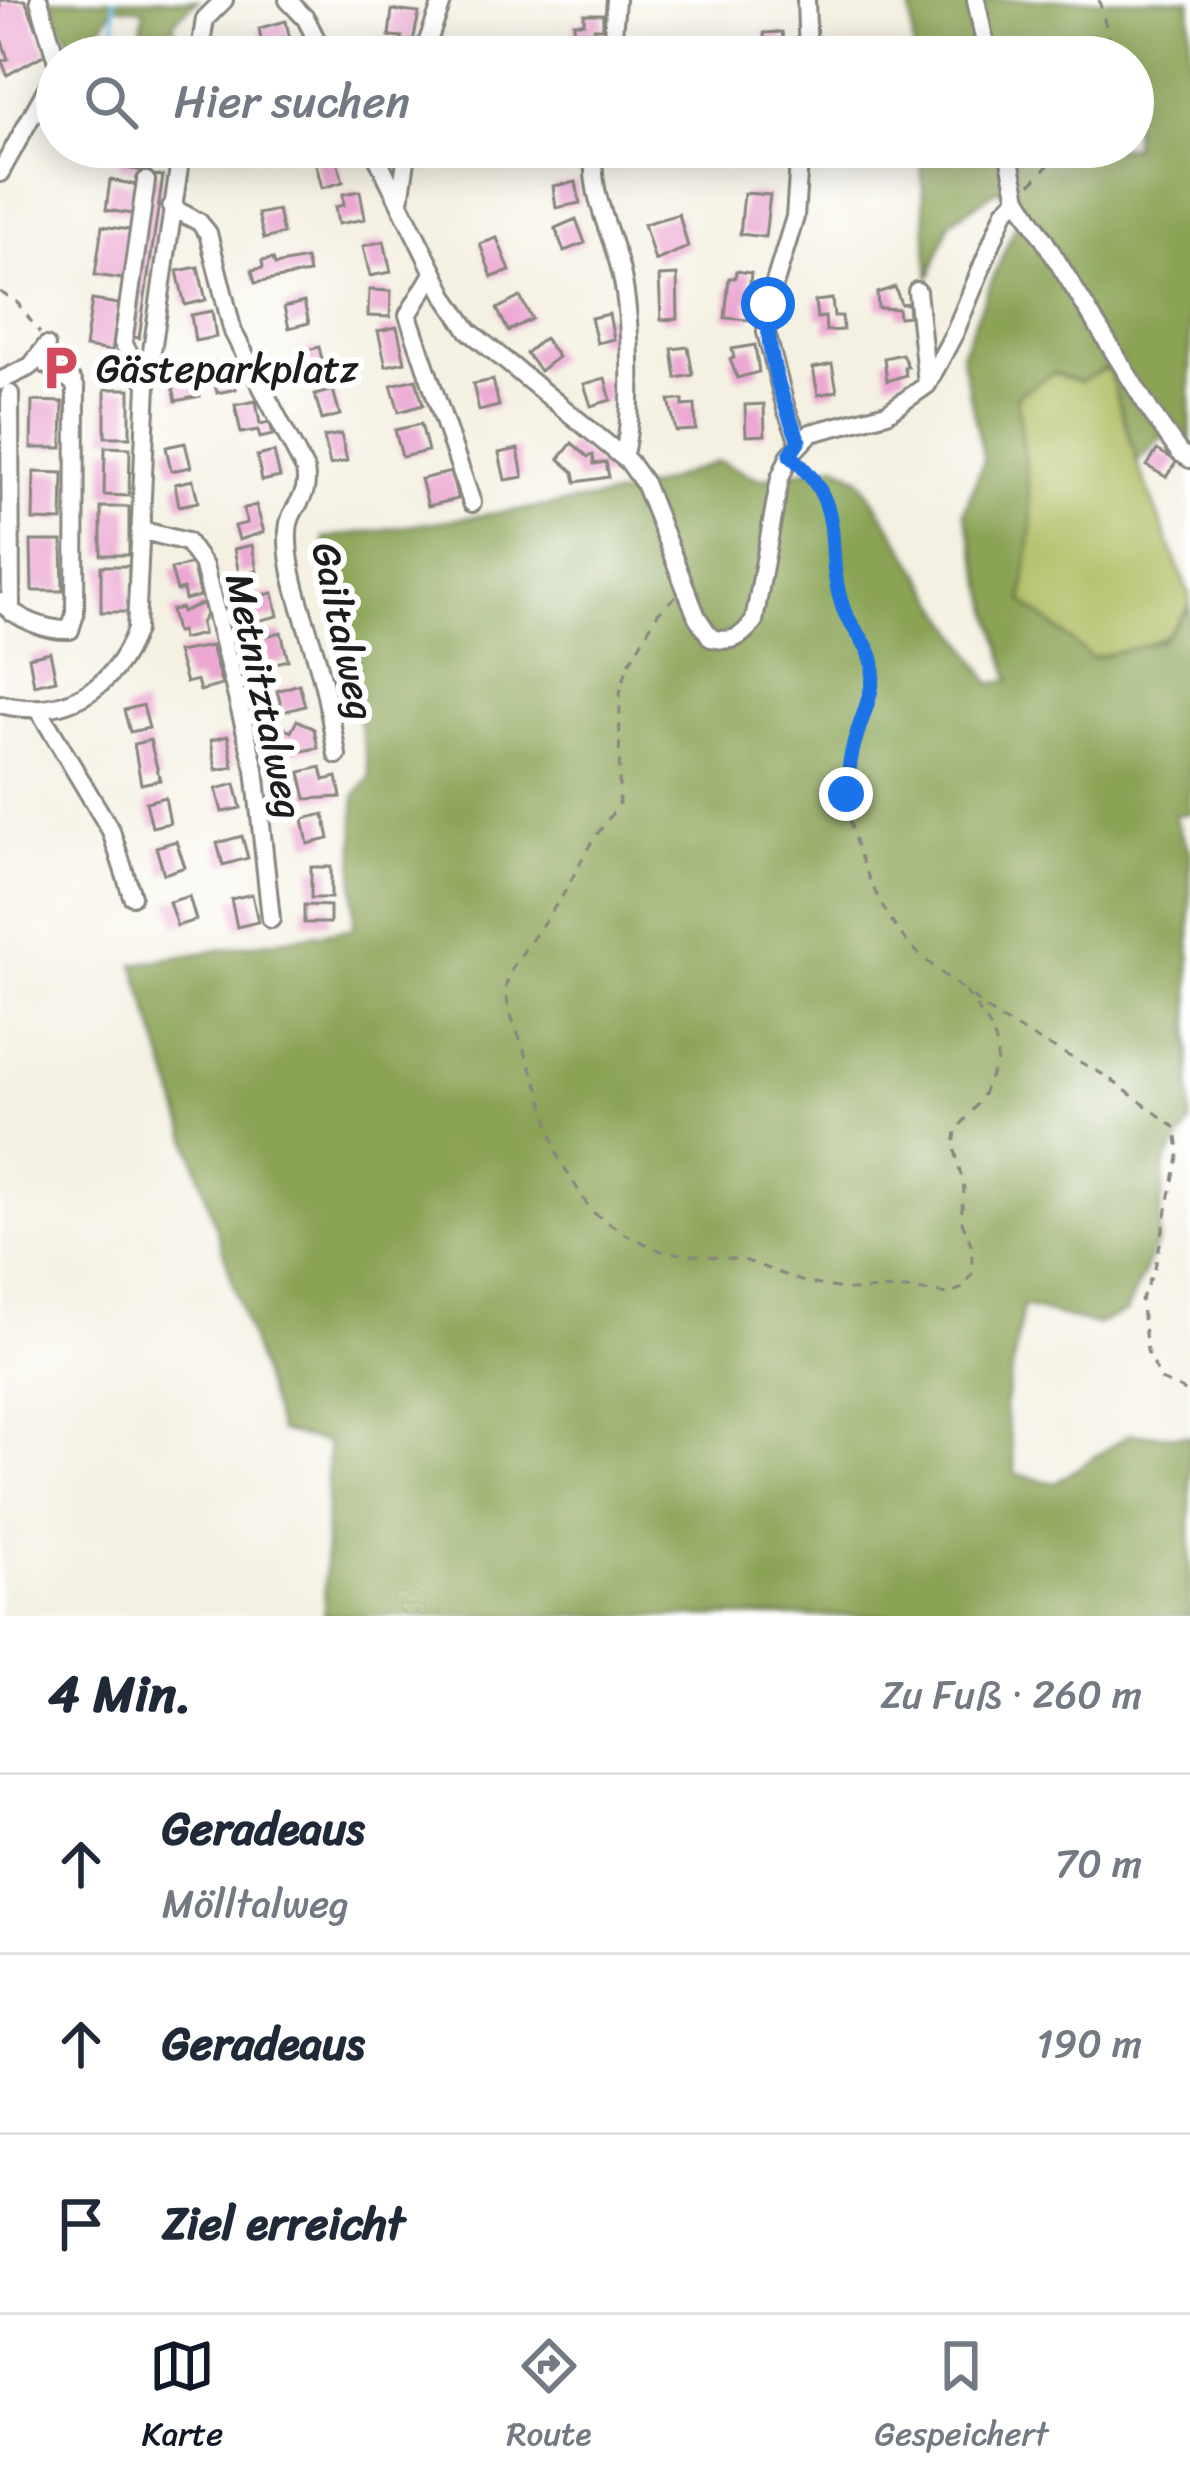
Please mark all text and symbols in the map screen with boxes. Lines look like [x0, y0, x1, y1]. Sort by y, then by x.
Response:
search box [36, 36, 1154, 168]
text: Hier suchen [174, 62, 410, 142]
icon: search [78, 69, 144, 135]
route start [741, 277, 795, 331]
place label: Gästeparkplatz [96, 334, 359, 403]
parking icon: Gästeparkplatz [35, 343, 85, 393]
street label: Gailtalweg [292, 536, 396, 726]
street label: Metnitztalweg [205, 567, 325, 825]
route end [819, 767, 873, 821]
text: 4 Min. [48, 1649, 192, 1739]
text: Zu Fuß · 260 m [881, 1660, 1142, 1729]
text: Geradeaus [162, 1789, 365, 1869]
text: 70 m [1055, 1829, 1142, 1898]
icon: ahead [48, 1831, 114, 1897]
text: Mölltalweg [162, 1869, 349, 1938]
text: Geradeaus [162, 2004, 365, 2084]
text: 190 m [1037, 2009, 1142, 2078]
icon: ahead [48, 2011, 114, 2077]
text: Ziel erreicht [162, 2184, 405, 2264]
icon: arrive [48, 2191, 114, 2257]
tab: Karte [142, 2333, 223, 2463]
tab: Route [506, 2333, 591, 2463]
tab: Gespeichert [875, 2333, 1048, 2463]

